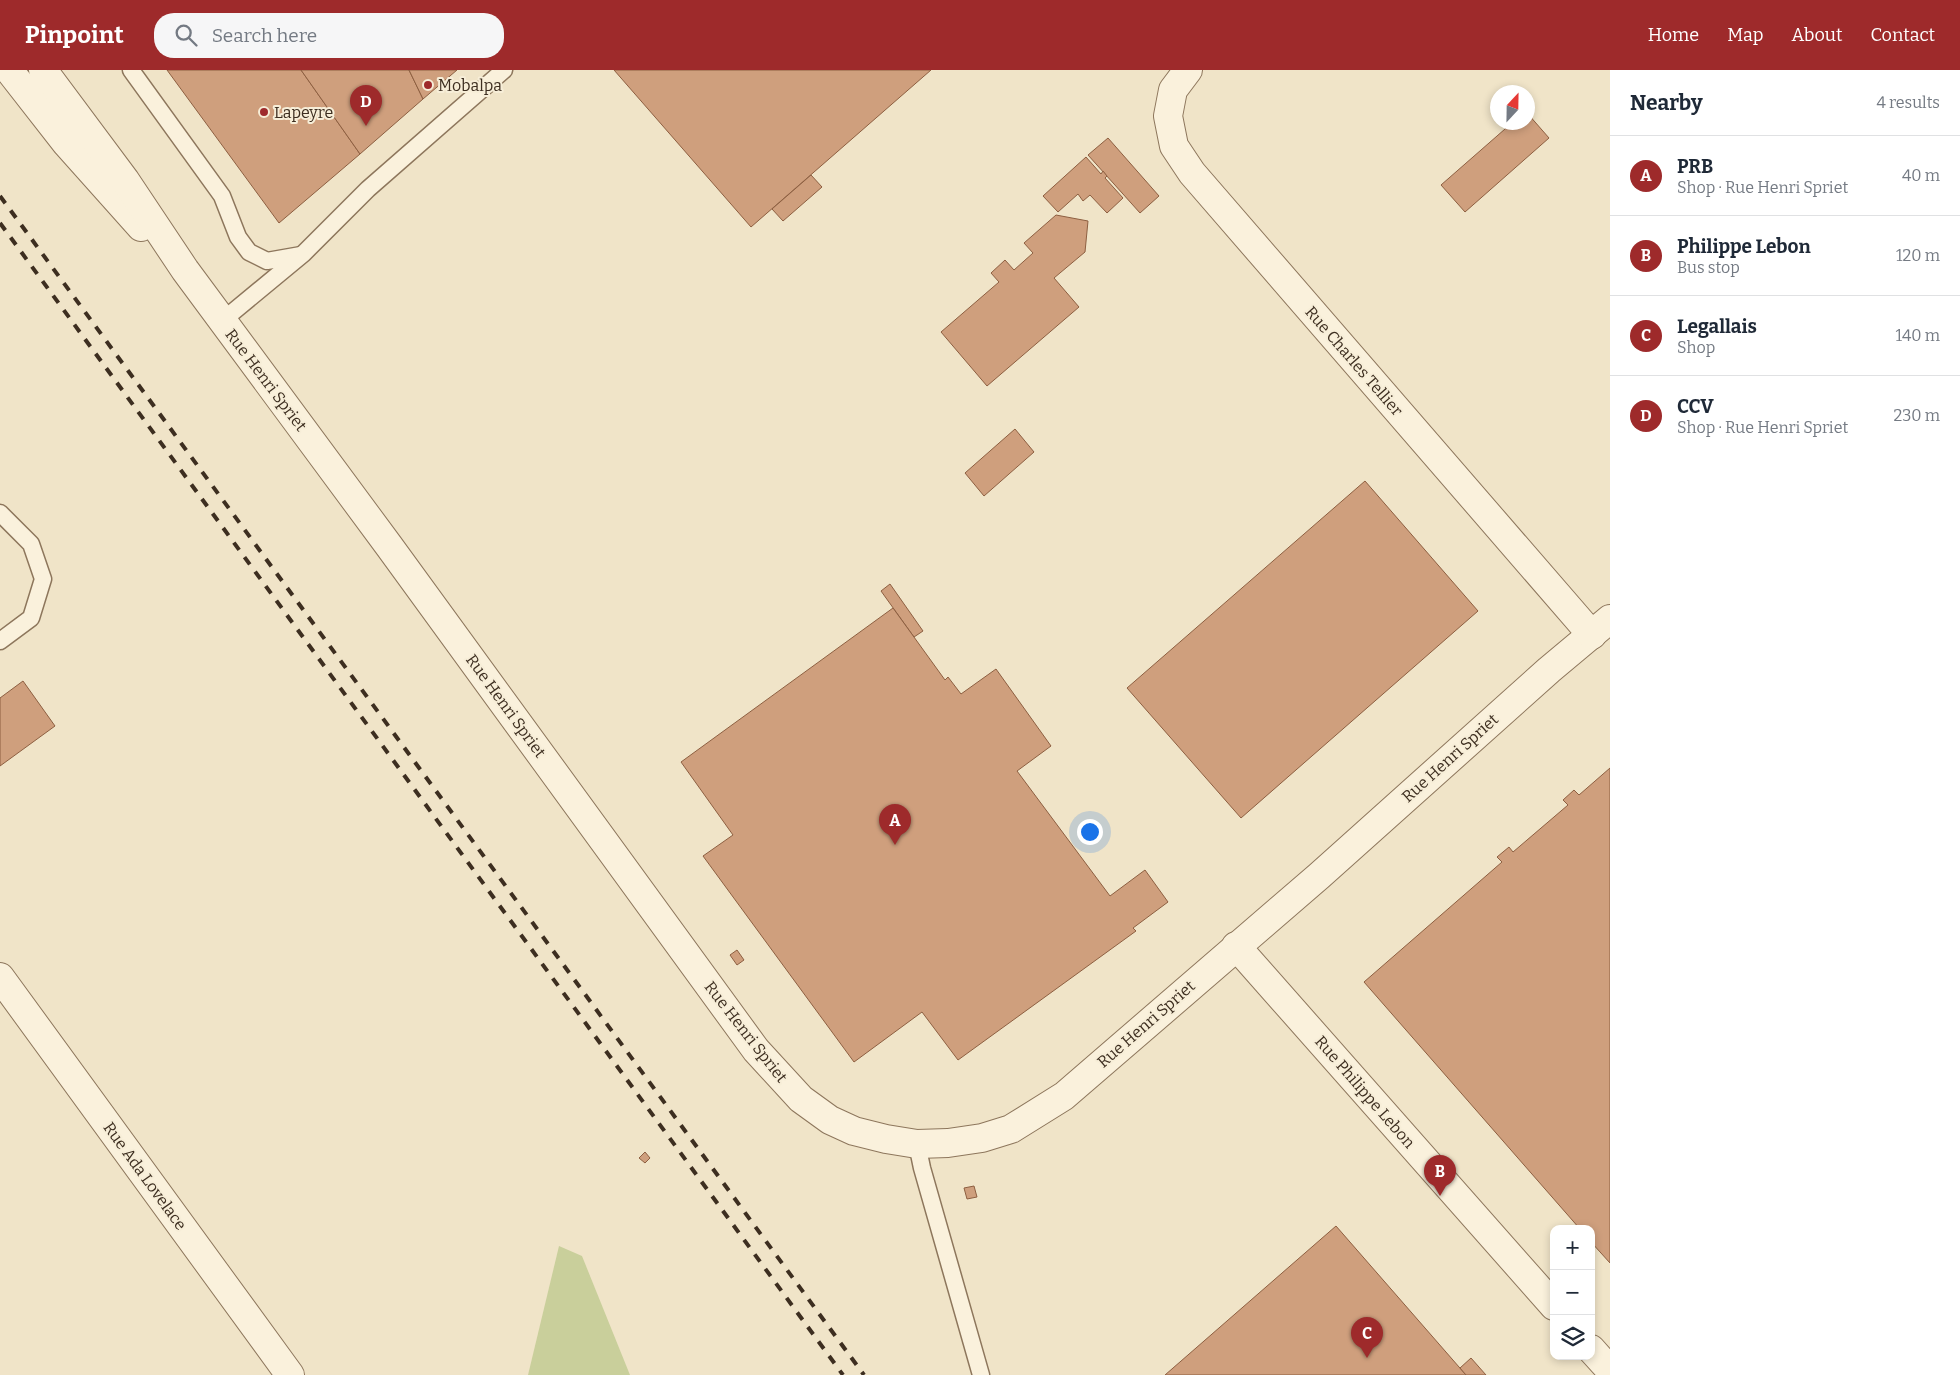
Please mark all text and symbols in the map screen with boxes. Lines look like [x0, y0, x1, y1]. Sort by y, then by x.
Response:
search box [154, 13, 504, 58]
text: Pinpoint [25, 21, 124, 49]
icon: search [172, 21, 200, 49]
text: Search here [212, 24, 317, 47]
text: Home [1648, 24, 1699, 46]
text: Map [1727, 24, 1763, 46]
text: About [1791, 24, 1842, 46]
text: Contact [1870, 24, 1935, 46]
place label: Mobalpa [438, 76, 502, 95]
marker: Mobalpa [422, 79, 434, 91]
pin: D [350, 85, 382, 126]
north arrow [1490, 85, 1535, 130]
text: Nearby [1630, 90, 1703, 116]
text: 4 results [1877, 93, 1940, 112]
place label: Lapeyre [274, 103, 333, 122]
marker: Lapeyre [258, 106, 270, 118]
text: PRB [1677, 155, 1713, 178]
text: A [1640, 166, 1652, 185]
text: 40 m [1902, 166, 1940, 185]
text: Shop · Rue Henri Spriet [1677, 178, 1848, 197]
text: Philippe Lebon [1677, 235, 1811, 258]
text: B [1641, 246, 1651, 265]
text: 120 m [1896, 246, 1940, 265]
text: Bus stop [1677, 258, 1740, 277]
street label: Rue Charles Tellier [1301, 302, 1407, 420]
text: Legallais [1677, 315, 1757, 338]
street label: Rue Henri Spriet [221, 325, 311, 435]
text: C [1641, 326, 1651, 345]
text: 140 m [1895, 326, 1940, 345]
text: Shop [1677, 338, 1715, 357]
text: CCV [1677, 395, 1714, 418]
text: D [1640, 406, 1652, 425]
text: 230 m [1893, 406, 1940, 425]
text: Shop · Rue Henri Spriet [1677, 418, 1848, 437]
street label: Rue Henri Spriet [462, 651, 550, 762]
street label: Rue Henri Spriet [1398, 710, 1502, 806]
pin: A [879, 804, 911, 845]
your location [1077, 819, 1103, 845]
street label: Rue Henri Spriet [1093, 976, 1199, 1072]
street label: Rue Henri Spriet [701, 978, 792, 1087]
street label: Rue Philippe Lebon [1311, 1032, 1419, 1152]
street label: Rue Ada Lovelace [100, 1118, 190, 1234]
pin: B [1424, 1155, 1456, 1196]
map controls [1550, 1225, 1595, 1360]
button: + [1550, 1225, 1595, 1270]
button: − [1550, 1270, 1595, 1315]
button: layers [1550, 1315, 1595, 1360]
pin: C [1351, 1317, 1383, 1358]

